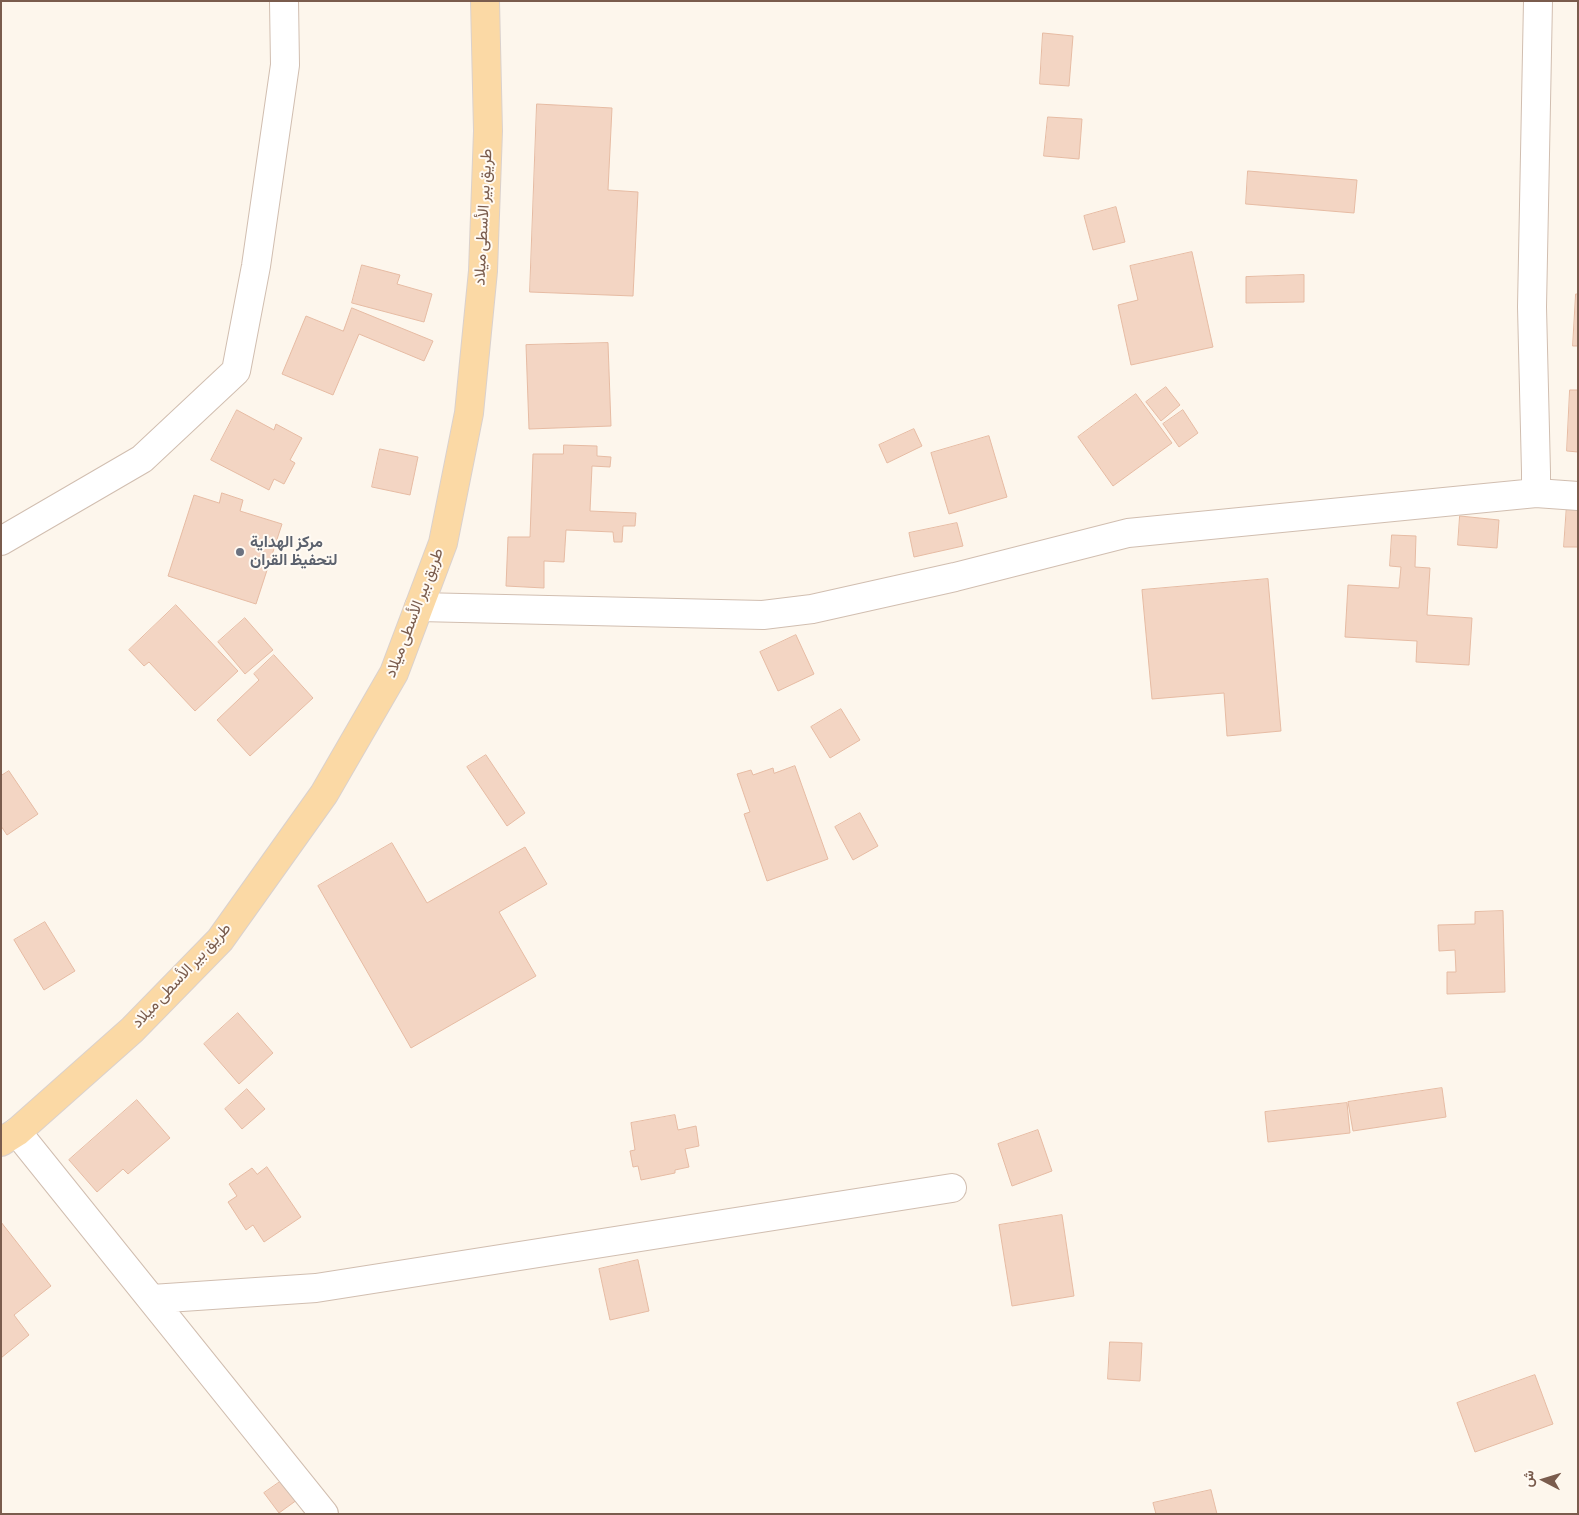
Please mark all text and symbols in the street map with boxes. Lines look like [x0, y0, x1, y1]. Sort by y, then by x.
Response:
street label: طريق بير الأسطى ميلاد [471, 148, 497, 286]
place label: مركز الهداية لتحفيظ القران [250, 533, 338, 571]
marker: مركز الهداية لتحفيظ القران [234, 546, 246, 558]
street label: طريق بير الأسطى ميلاد [381, 546, 449, 680]
street label: طريق بير الأسطى ميلاد [128, 919, 236, 1033]
north arrow [1519, 1455, 1569, 1505]
text: ش [1519, 1470, 1538, 1488]

